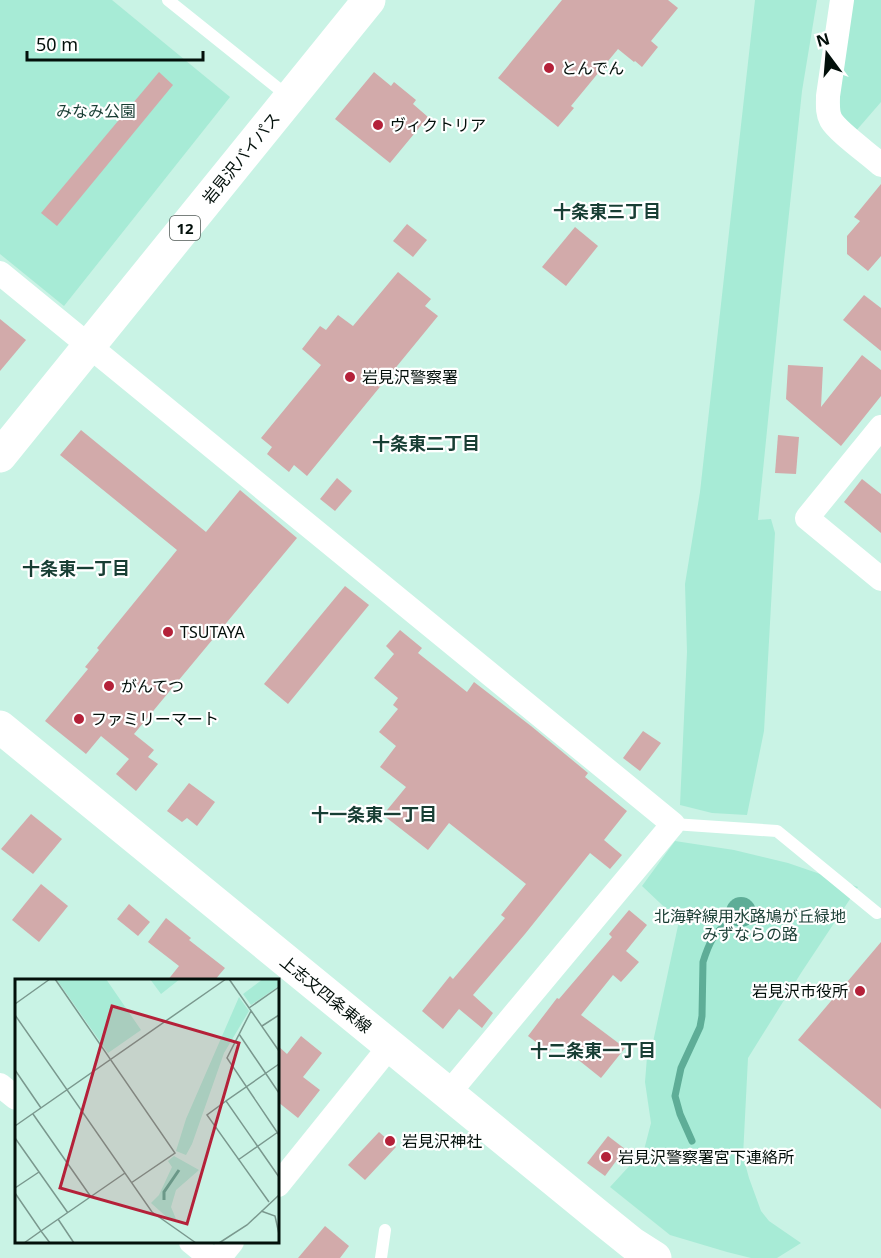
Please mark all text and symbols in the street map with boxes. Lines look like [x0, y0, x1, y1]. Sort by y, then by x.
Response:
scale bar [27, 24, 202, 62]
north arrow [797, 24, 857, 84]
text: N [814, 27, 832, 52]
text: 50 m [36, 32, 78, 56]
place label: とんでん [561, 57, 624, 79]
marker: とんでん [542, 61, 556, 75]
park label: みなみ公園 [56, 100, 136, 122]
street label: 岩見沢バイパス [197, 108, 285, 208]
place label: ヴィクトリア [390, 114, 486, 136]
marker: ヴィクトリア [371, 118, 385, 132]
district label: 十条東三丁目 [553, 199, 661, 223]
road number: 12 [170, 216, 200, 240]
place label: 岩見沢警察署 [362, 366, 458, 388]
marker: 岩見沢警察署 [343, 370, 357, 384]
district label: 十条東二丁目 [372, 431, 480, 455]
district label: 十条東一丁目 [22, 556, 130, 580]
place label: TSUTAYA [180, 621, 246, 643]
marker: TSUTAYA [161, 625, 175, 639]
place label: がんてつ [121, 675, 184, 697]
marker: がんてつ [102, 679, 116, 693]
place label: ファミリーマート [91, 708, 219, 730]
marker: ファミリーマート [72, 712, 86, 726]
district label: 十一条東一丁目 [311, 802, 437, 826]
park label: 北海幹線用水路鳩が丘緑地 みずならの路 [654, 905, 846, 945]
street label: 上志文四条東線 [276, 950, 376, 1038]
inset map [15, 979, 279, 1243]
place label: 岩見沢市役所 [752, 980, 848, 1002]
marker: 岩見沢市役所 [853, 984, 867, 998]
district label: 十二条東一丁目 [530, 1038, 656, 1062]
place label: 岩見沢神社 [402, 1130, 482, 1152]
marker: 岩見沢神社 [383, 1134, 397, 1148]
place label: 岩見沢警察署宮下連絡所 [618, 1146, 794, 1168]
marker: 岩見沢警察署宮下連絡所 [599, 1150, 613, 1164]

